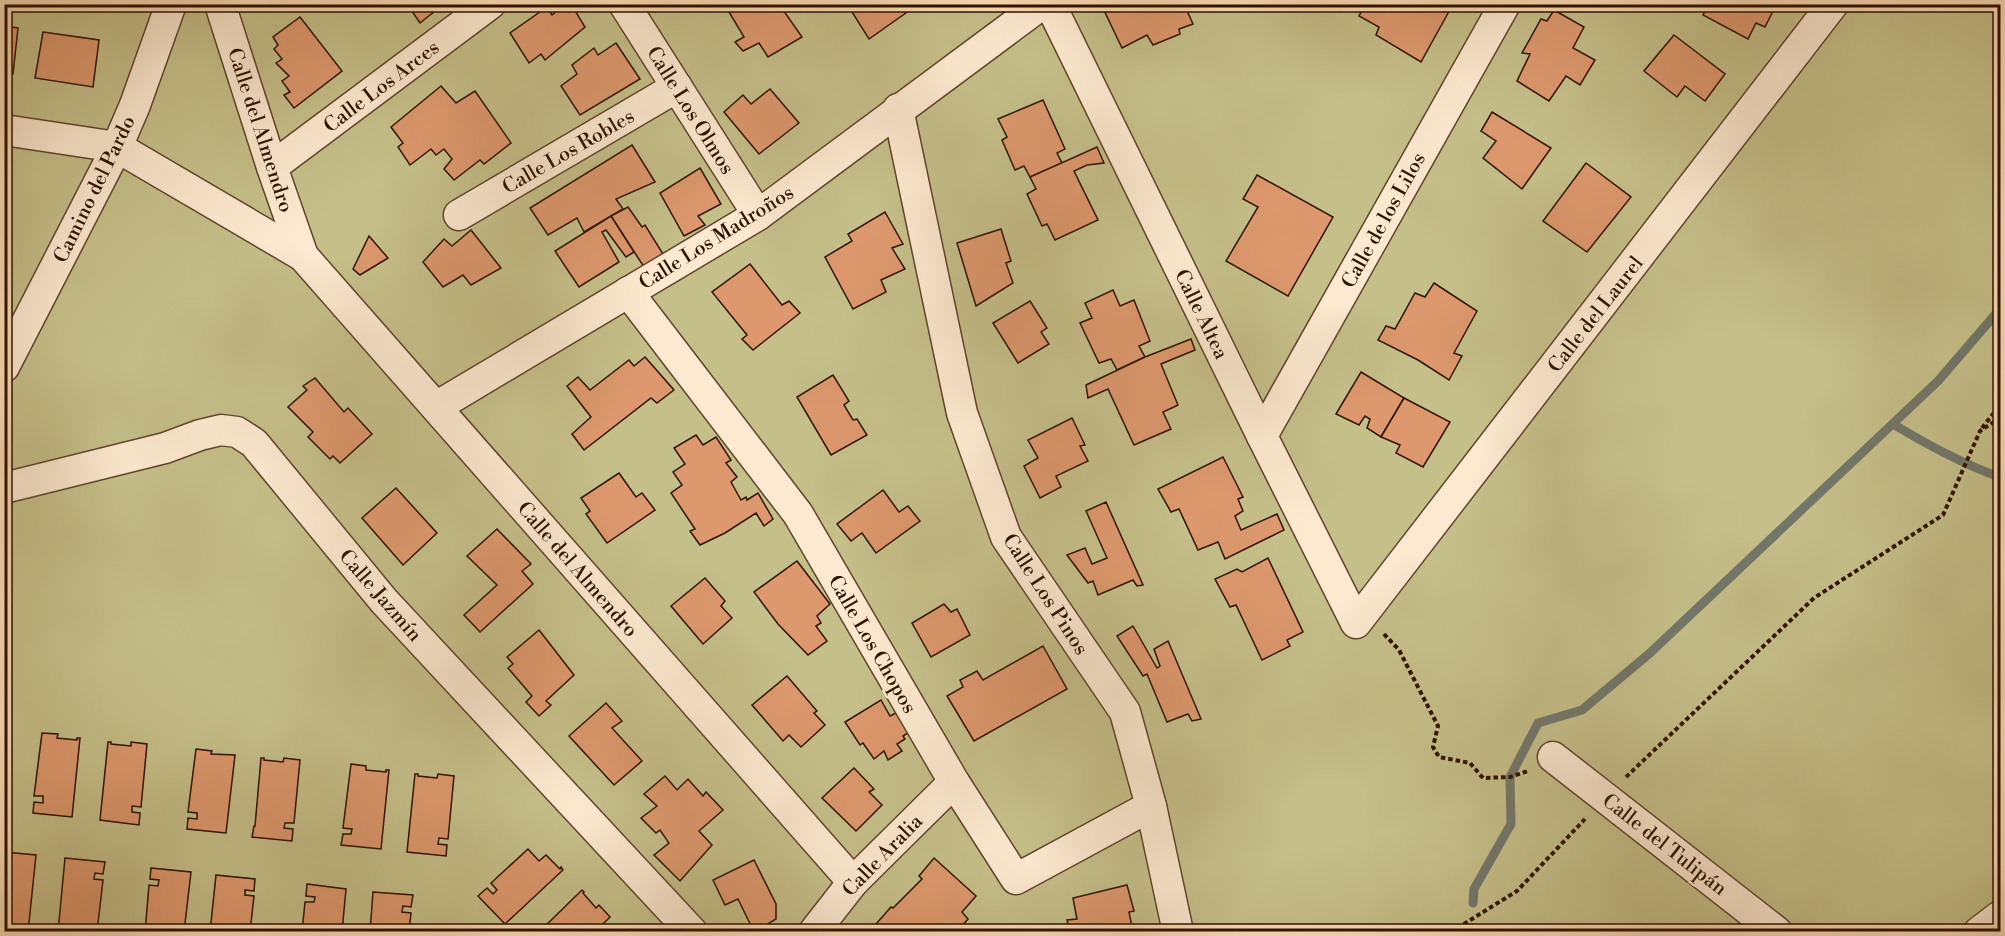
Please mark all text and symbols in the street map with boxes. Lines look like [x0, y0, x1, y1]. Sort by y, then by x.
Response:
street label: Calle Los Arces [319, 36, 445, 139]
street label: Calle Los Olmos [640, 42, 739, 179]
street label: Calle del Almendro [221, 45, 298, 216]
street label: Calle Los Robles [498, 104, 639, 200]
street label: Camino del Pardo [49, 112, 142, 267]
street label: Calle de los Lilos [1337, 148, 1432, 293]
street label: Calle Los Madroños [635, 181, 799, 296]
street label: Calle del Laurel [1543, 252, 1649, 378]
street label: Calle Altea [1168, 266, 1233, 364]
street label: Calle del Almendro [511, 497, 643, 643]
street label: Calle Los Pinos [996, 530, 1093, 660]
street label: Calle Jazmín [333, 545, 427, 647]
street label: Calle Los Chopos [822, 571, 921, 718]
street label: Calle del Tulipán [1597, 789, 1731, 902]
street label: Calle Aralia [838, 809, 929, 902]

